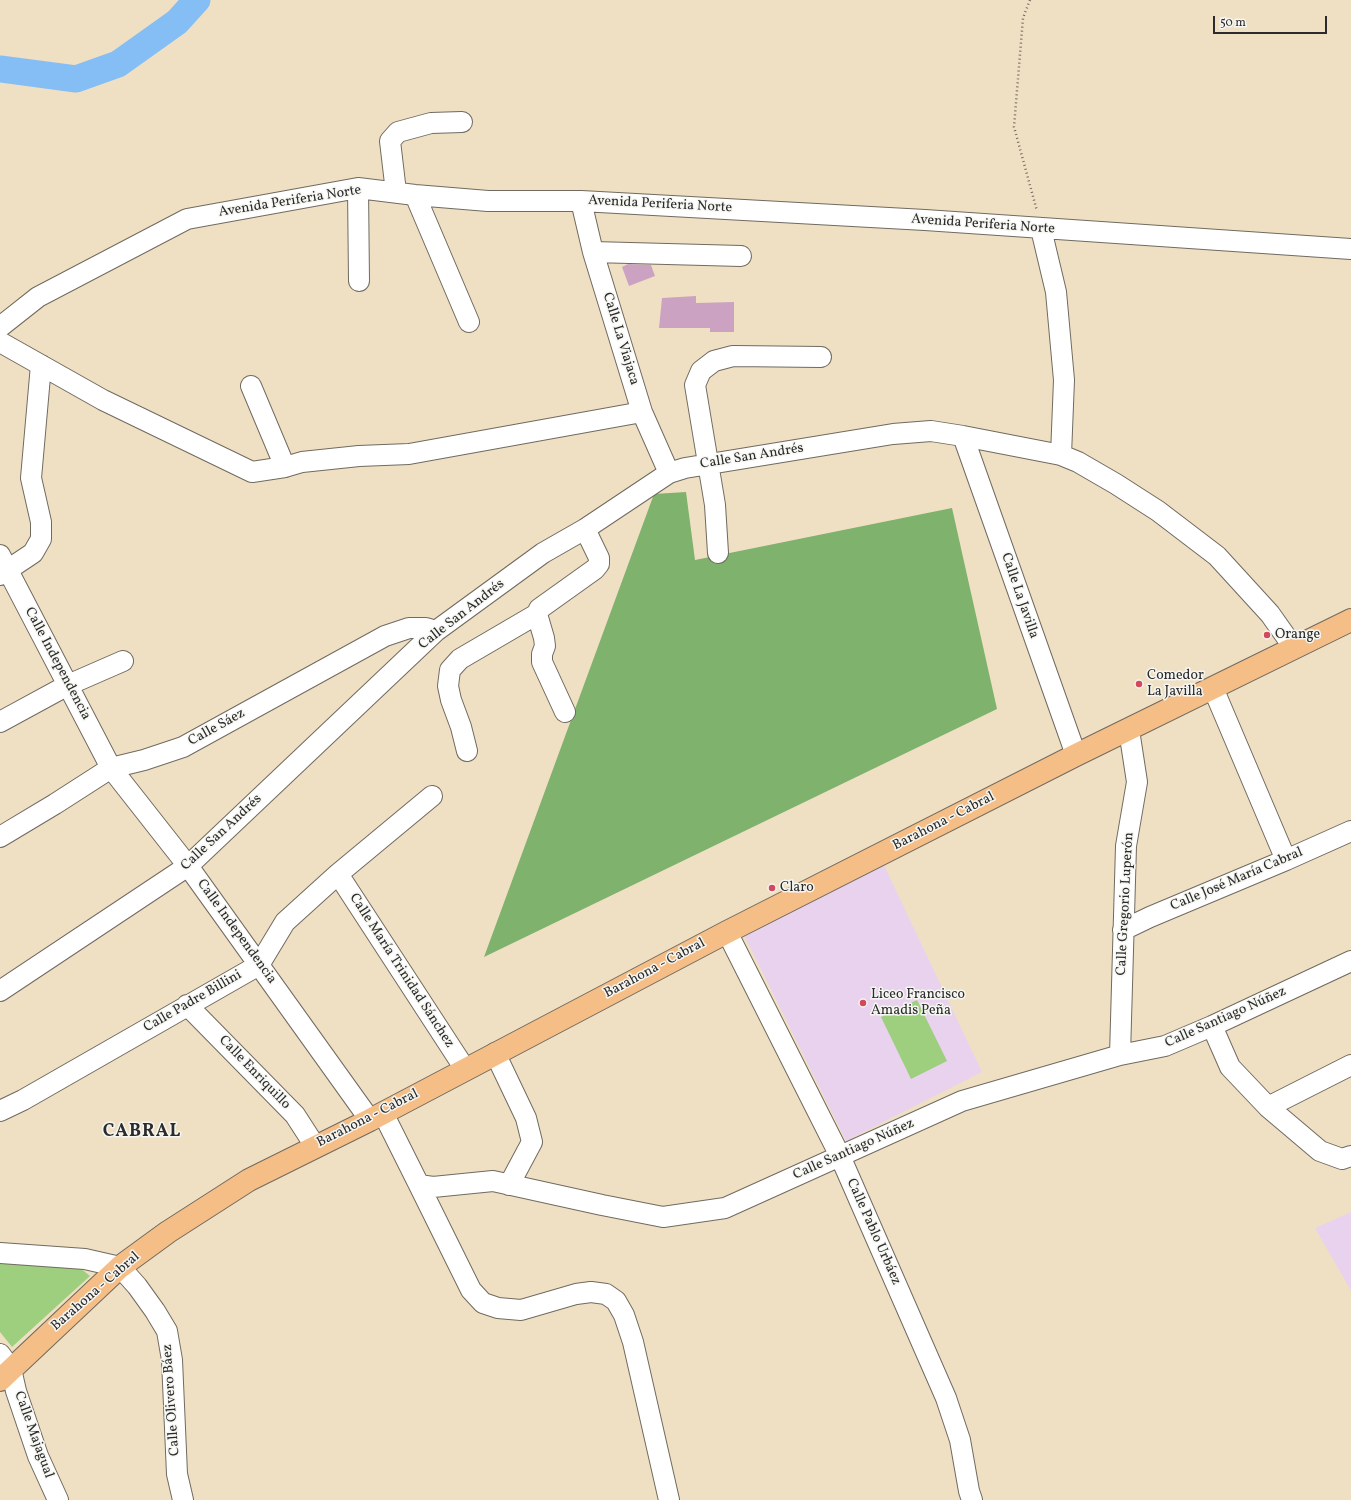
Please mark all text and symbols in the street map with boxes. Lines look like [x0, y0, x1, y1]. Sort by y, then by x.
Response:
scale bar [1215, 8, 1329, 34]
text: 50 m [1220, 15, 1246, 31]
street label: Avenida Periferia Norte [218, 182, 362, 222]
street label: Avenida Periferia Norte [588, 193, 732, 217]
street label: Avenida Periferia Norte [911, 212, 1055, 238]
street label: Calle La Viajaca [598, 291, 642, 387]
street label: Calle San Andrés [699, 441, 805, 473]
street label: Calle La Javilla [996, 551, 1042, 641]
street label: Calle San Andrés [416, 576, 508, 654]
street label: Calle Independencia [20, 605, 94, 723]
place label: Orange [1275, 627, 1320, 643]
marker: Orange [1262, 630, 1272, 640]
place label: Comedor La Javilla [1147, 668, 1204, 700]
marker: Comedor La Javilla [1134, 679, 1144, 689]
street label: Calle Sáez [186, 706, 248, 750]
street label: Barahona - Cabral [890, 789, 998, 855]
street label: Calle San Andrés [178, 791, 266, 875]
street label: Calle Gregorio Luperón [1114, 832, 1138, 976]
street label: Calle José María Cabral [1168, 845, 1306, 915]
street label: Calle Independencia [192, 876, 280, 988]
place label: Claro [780, 880, 814, 896]
marker: Claro [767, 883, 777, 893]
street label: Calle María Trinidad Sánchez [345, 891, 457, 1051]
street label: Barahona - Cabral [602, 935, 708, 1003]
street label: Calle Padre Billini [141, 967, 245, 1037]
street label: Calle Santiago Núñez [1163, 984, 1289, 1052]
place label: Liceo Francisco Amadis Peña [871, 987, 965, 1020]
marker: Liceo Francisco Amadis Peña [858, 998, 868, 1008]
street label: Calle Enriquillo [214, 1033, 294, 1113]
street label: Barahona - Cabral [314, 1086, 422, 1152]
street label: Calle Santiago Núñez [791, 1116, 917, 1184]
district label: CABRAL [103, 1122, 181, 1144]
street label: Calle Pablo Urbáez [842, 1176, 904, 1288]
street label: Barahona - Cabral [48, 1249, 144, 1335]
street label: Calle Olivero Báez [160, 1344, 184, 1456]
street label: Calle Majagual [10, 1389, 56, 1481]

